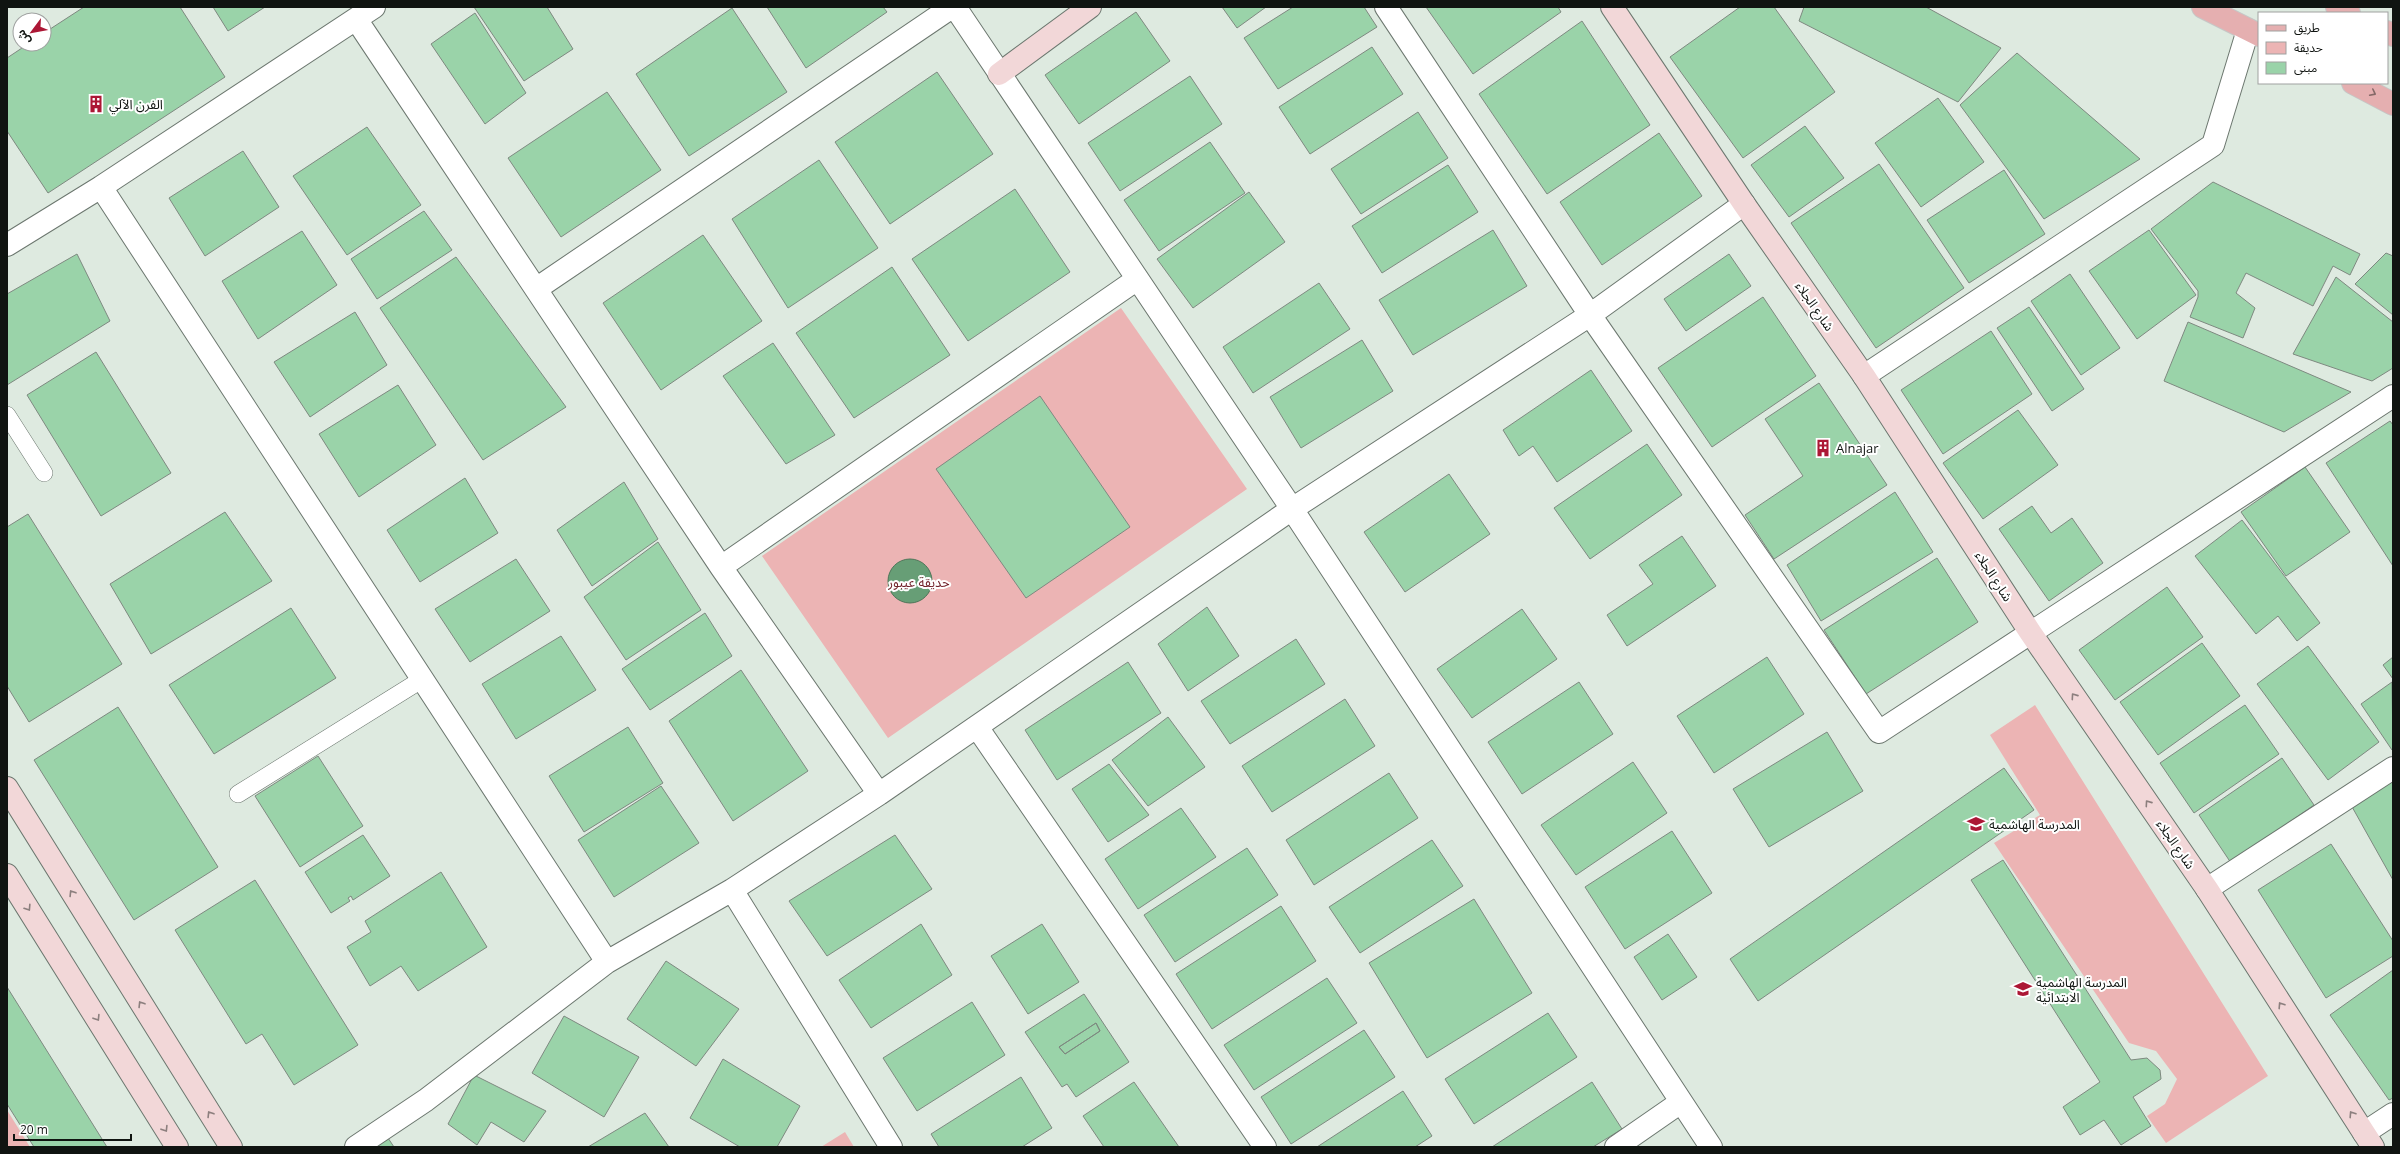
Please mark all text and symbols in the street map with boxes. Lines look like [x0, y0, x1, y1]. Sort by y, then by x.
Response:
north arrow [12, 12, 52, 52]
legend [2258, 12, 2388, 84]
text: طريق [2294, 19, 2320, 36]
text: ش [13, 27, 33, 48]
text: حديقة [2294, 39, 2323, 56]
text: مبنى [2294, 59, 2317, 76]
one-way arrow [2369, 89, 2376, 96]
building icon: الفرن الآلي [86, 94, 106, 114]
place label: الفرن الآلي [109, 95, 163, 115]
street label: شارع الجلاء [1790, 278, 1839, 335]
building icon: Alnajar [1813, 438, 1833, 458]
place label: Alnajar [1836, 439, 1879, 457]
street label: شارع الجلاء [1969, 547, 2017, 606]
park label: حديقة عيبور [887, 573, 950, 591]
one-way arrow [2071, 693, 2079, 700]
one-way arrow [2145, 800, 2153, 807]
school or university icon: المدرسة الهاشمية [1966, 814, 1986, 834]
place label: المدرسة الهاشمية [1989, 815, 2080, 833]
street label: شارع الجلاء [2151, 816, 2200, 873]
one-way arrow [70, 890, 77, 897]
one-way arrow [23, 904, 31, 911]
place label: المدرسة الهاشمية الابتدائية [2036, 973, 2127, 1006]
school or university icon: المدرسة الهاشمية الابتدائية [2013, 979, 2033, 999]
one-way arrow [139, 1001, 146, 1008]
one-way arrow [2278, 1002, 2286, 1009]
one-way arrow [92, 1014, 100, 1021]
one-way arrow [207, 1111, 215, 1118]
one-way arrow [2349, 1111, 2356, 1118]
scale bar [14, 1116, 131, 1142]
text: 20 m [20, 1121, 48, 1138]
one-way arrow [161, 1125, 168, 1132]

